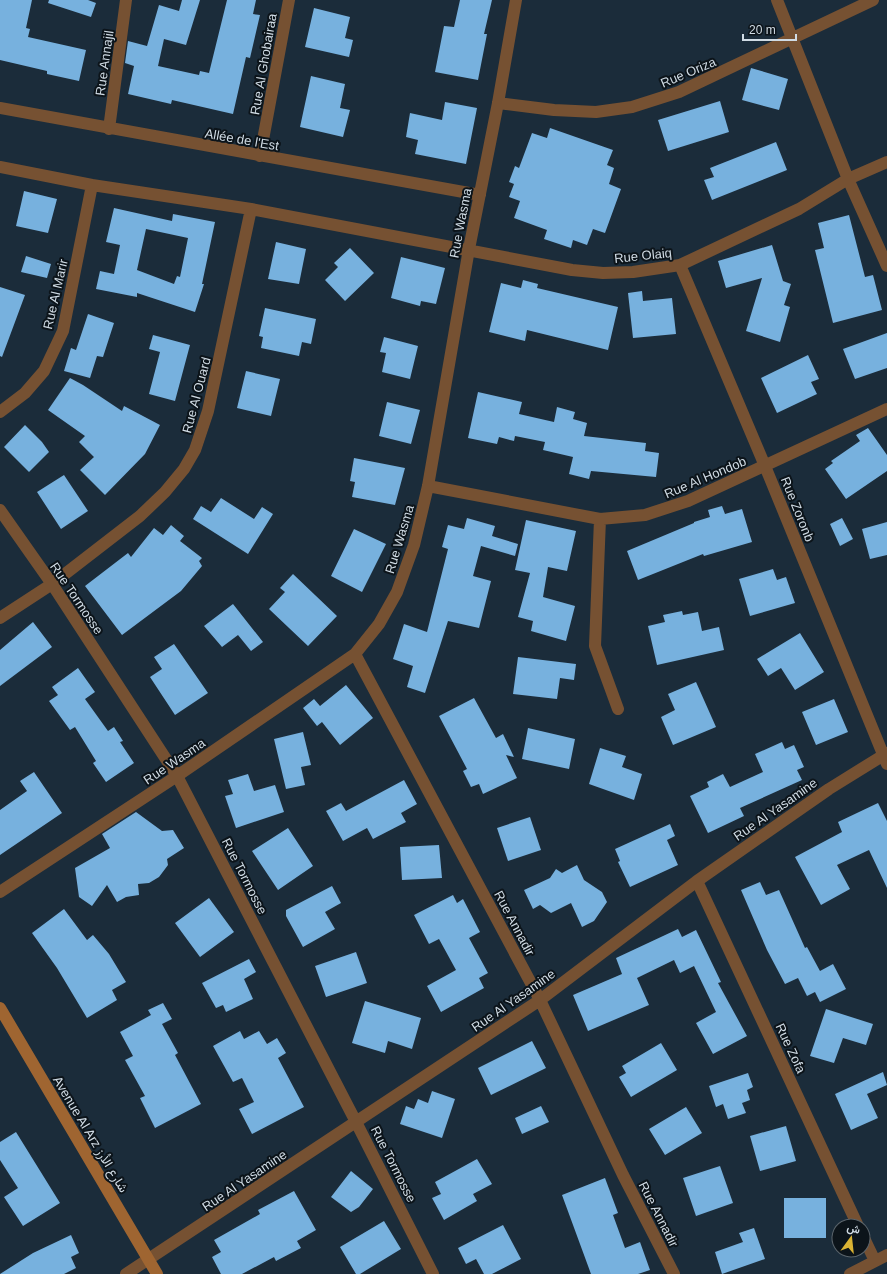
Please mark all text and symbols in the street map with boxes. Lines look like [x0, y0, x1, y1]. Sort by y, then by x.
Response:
street label: Rue Al Ghobairaa [247, 11, 280, 116]
scale bar [743, 16, 796, 42]
text: 20 m [749, 23, 776, 37]
street label: Rue Annajil [92, 29, 117, 97]
street label: Rue Oriza [658, 54, 719, 91]
street label: Allée de l'Est [204, 126, 280, 153]
street label: Rue Wasma [446, 186, 475, 259]
street label: Rue Olaiq [614, 245, 673, 266]
street label: Rue Al Marir [40, 257, 71, 331]
street label: Rue Al Ouard [179, 355, 214, 435]
street label: Rue Al Hondob [662, 453, 748, 501]
street label: Rue Zoronb [778, 475, 817, 544]
street label: Rue Wasma [382, 502, 417, 575]
street label: Rue Tormosse [47, 559, 106, 637]
street label: Rue Wasma [141, 735, 209, 787]
street label: Rue Al Yasamine [731, 775, 820, 844]
street label: Rue Tormosse [219, 836, 270, 917]
street label: Rue Annadir [491, 888, 538, 959]
street label: Rue Al Yasamine [469, 966, 558, 1035]
street label: Rue Zofa [772, 1021, 809, 1076]
street label: Avenue Al Arz شارع الأرز [48, 1073, 131, 1196]
street label: Rue Tormosse [368, 1124, 419, 1205]
street label: Rue Al Yasamine [199, 1147, 289, 1214]
street label: Rue Annadir [636, 1179, 682, 1250]
north arrow [831, 1218, 871, 1258]
text: ش [845, 1221, 862, 1237]

